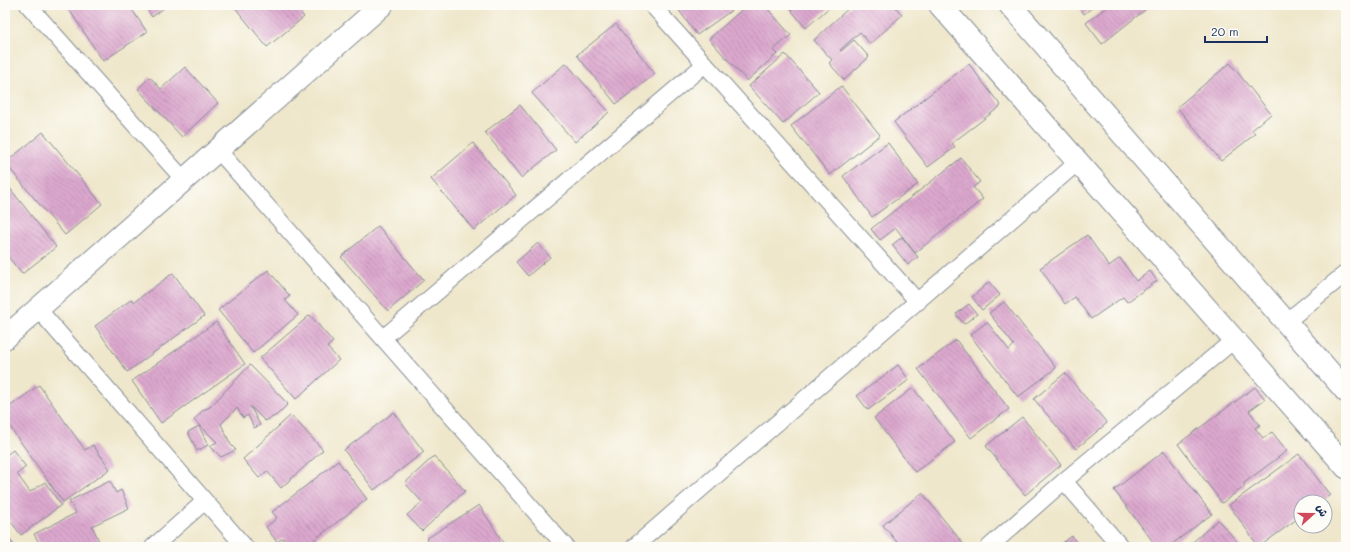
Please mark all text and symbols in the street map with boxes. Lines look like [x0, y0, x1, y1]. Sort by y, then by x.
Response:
scale bar [1205, 18, 1267, 44]
text: 20 m [1211, 23, 1239, 39]
north arrow [1293, 494, 1333, 534]
text: ش [1314, 502, 1332, 519]

